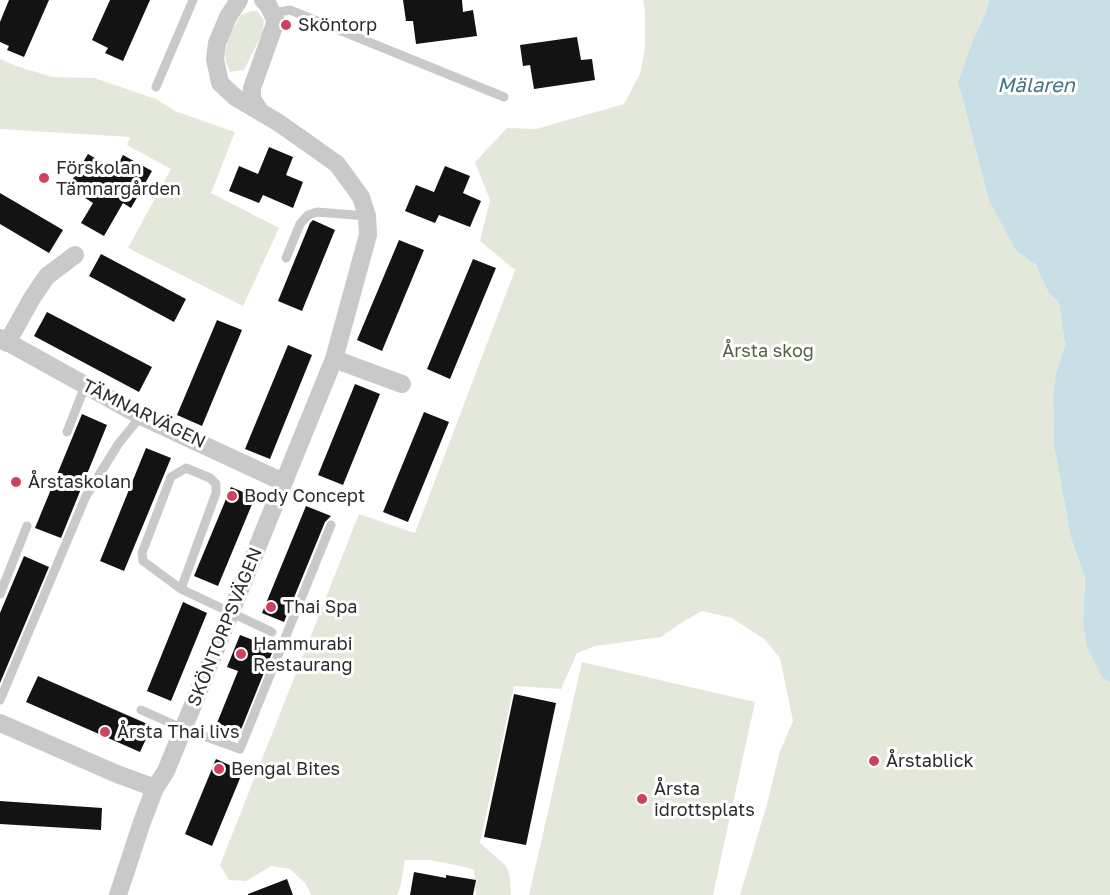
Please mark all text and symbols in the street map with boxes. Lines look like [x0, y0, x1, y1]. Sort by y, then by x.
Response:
place label: Sköntorp [298, 14, 377, 36]
marker: Sköntorp [279, 18, 293, 32]
water label: Mälaren [997, 74, 1075, 98]
place label: Förskolan Tämnargården [56, 157, 181, 200]
marker: Förskolan Tämnargården [37, 171, 51, 185]
park label: Årsta skog [722, 340, 814, 362]
street label: TÄMNARVÄGEN [79, 375, 209, 453]
place label: Årstaskolan [28, 471, 131, 493]
marker: Årstaskolan [9, 475, 23, 489]
place label: Body Concept [244, 485, 365, 507]
marker: Body Concept [225, 489, 239, 503]
street label: SKÖNTORPSVÄGEN [183, 544, 267, 710]
place label: Thai Spa [283, 596, 357, 618]
marker: Thai Spa [264, 600, 278, 614]
place label: Hammurabi Restaurang [253, 633, 353, 676]
marker: Hammurabi Restaurang [234, 647, 248, 661]
place label: Årsta Thai livs [117, 721, 239, 743]
marker: Årsta Thai livs [98, 725, 112, 739]
place label: Årstablick [886, 750, 974, 772]
marker: Årstablick [867, 754, 881, 768]
place label: Bengal Bites [231, 758, 340, 780]
marker: Bengal Bites [212, 762, 226, 776]
place label: Årsta idrottsplats [654, 778, 755, 820]
marker: Årsta idrottsplats [635, 792, 649, 806]

